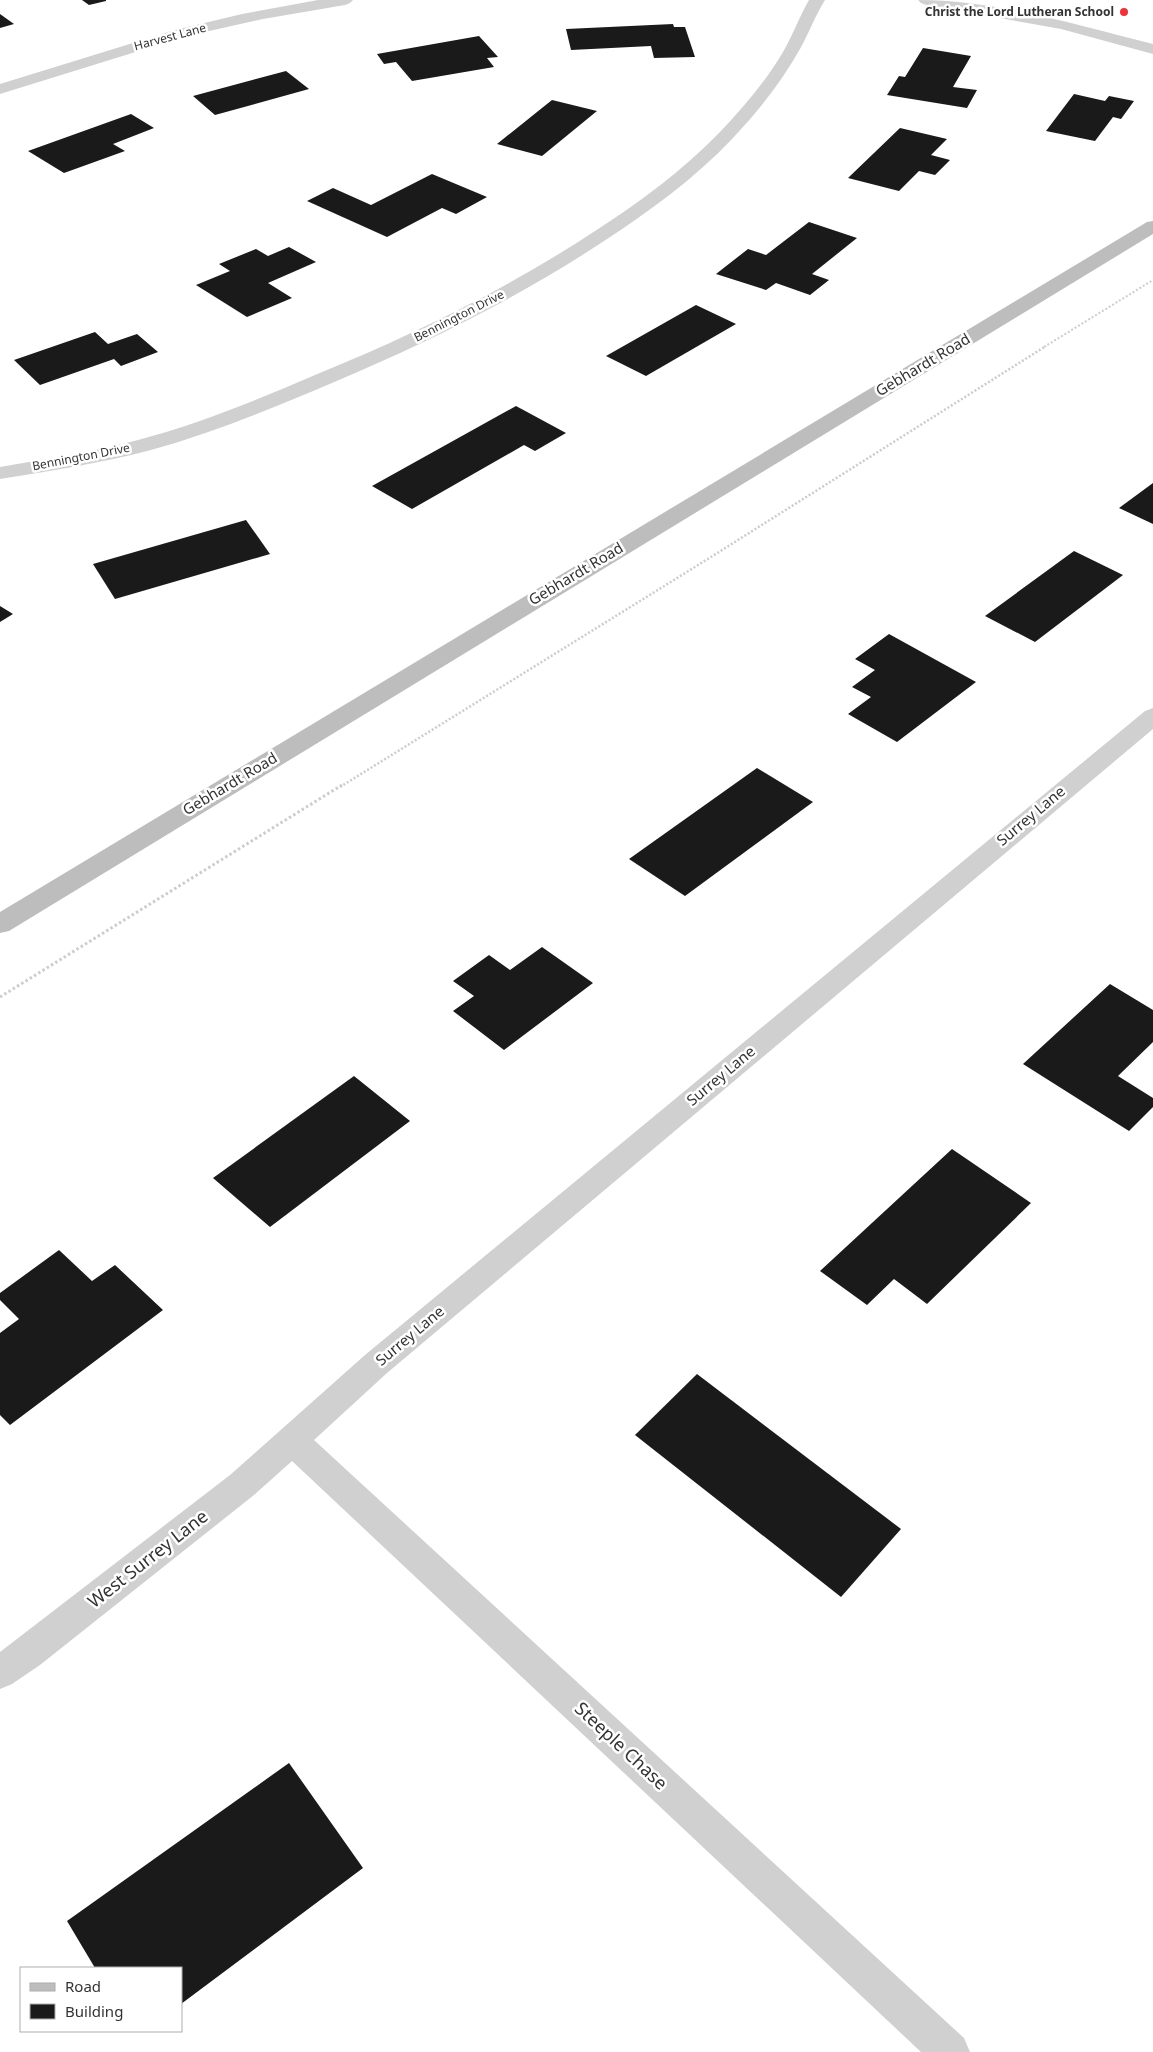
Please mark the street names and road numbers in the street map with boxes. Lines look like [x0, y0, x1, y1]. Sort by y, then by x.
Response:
street label: Harvest Lane [132, 19, 208, 54]
street label: Bennington Drive [411, 285, 507, 346]
street label: Gebhardt Road [872, 328, 973, 400]
street label: Bennington Drive [31, 439, 131, 474]
street label: Gebhardt Road [525, 537, 626, 609]
street label: Gebhardt Road [179, 747, 280, 819]
street label: Surrey Lane [992, 781, 1069, 850]
street label: Surrey Lane [682, 1041, 759, 1110]
street label: Surrey Lane [371, 1301, 448, 1370]
street label: West Surrey Lane [82, 1504, 212, 1613]
street label: Steeple Chase [570, 1696, 673, 1794]

